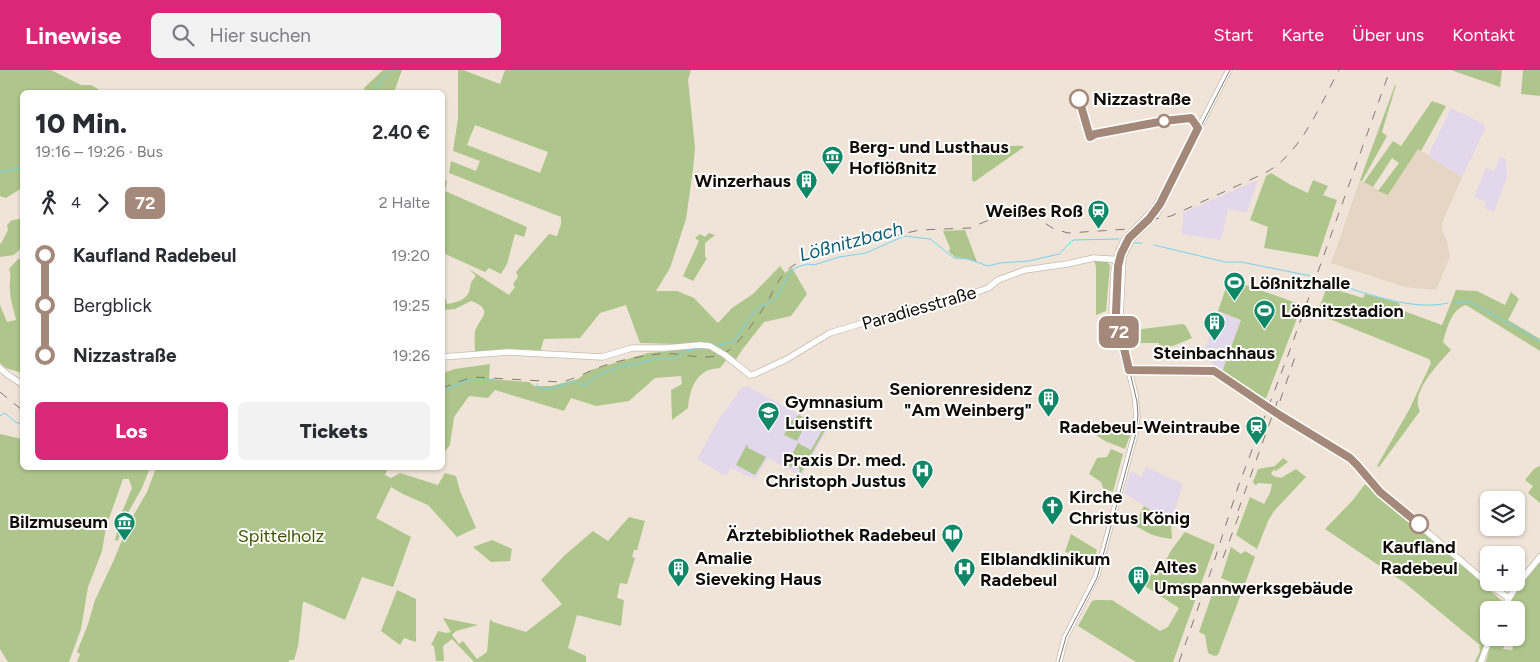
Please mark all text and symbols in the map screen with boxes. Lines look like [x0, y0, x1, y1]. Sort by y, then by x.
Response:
search box [151, 13, 501, 58]
text: Linewise [25, 21, 121, 50]
icon: search [169, 21, 197, 49]
text: Hier suchen [209, 24, 311, 47]
text: Start [1214, 24, 1253, 46]
text: Karte [1281, 24, 1324, 46]
text: Über uns [1352, 24, 1424, 46]
text: Kontakt [1452, 24, 1515, 46]
place label: Nizzastraße [1093, 88, 1191, 110]
marker: Nizzastraße [1069, 89, 1089, 109]
text: 10 Min. [35, 106, 127, 140]
unlabelled marker [1157, 114, 1171, 128]
text: 2.40 € [372, 121, 430, 144]
place label: Berg- und Lusthaus Hoflößnitz [849, 136, 1009, 179]
text: 19:16 – 19:26 · Bus [35, 142, 163, 161]
museum icon: Berg- und Lusthaus Hoflößnitz [821, 145, 845, 176]
building icon: Winzerhaus [795, 169, 819, 200]
place label: Winzerhaus [694, 170, 792, 192]
icon: walk [35, 189, 63, 217]
icon: forward [89, 189, 117, 217]
text: 72 [135, 192, 155, 214]
text: 4 [71, 193, 81, 212]
text: 2 Halte [379, 193, 430, 212]
station icon: Weißes Roß [1087, 199, 1111, 230]
place label: Weißes Roß [986, 200, 1083, 222]
water label: Lößnitzbach [797, 216, 906, 266]
text: Kaufland Radebeul [73, 244, 236, 267]
text: 19:20 [391, 246, 430, 265]
sports icon: Lößnitzhalle [1222, 271, 1246, 302]
place label: Lößnitzhalle [1250, 272, 1350, 294]
street label: Paradiesstraße [859, 281, 979, 335]
text: Bergblick [73, 294, 152, 317]
text: 19:25 [392, 296, 430, 315]
sports icon: Lößnitzstadion [1253, 299, 1277, 330]
place label: Lößnitzstadion [1281, 300, 1404, 322]
building icon: Steinbachhaus [1202, 311, 1226, 342]
line badge: 72 [1096, 316, 1142, 348]
text: 72 [1109, 321, 1129, 343]
place label: Steinbachhaus [1153, 342, 1276, 364]
text: Nizzastraße [73, 344, 176, 367]
text: 19:26 [392, 346, 430, 365]
place label: Seniorenresidenz "Am Weinberg" [889, 378, 1032, 421]
building icon: Seniorenresidenz "Am Weinberg" [1036, 387, 1060, 418]
place label: Gymnasium Luisenstift [785, 391, 883, 434]
school or university icon: Gymnasium Luisenstift [757, 400, 781, 431]
button: Los [35, 402, 228, 460]
button: Tickets [238, 402, 430, 460]
station icon: Radebeul-Weintraube [1244, 415, 1268, 446]
place label: Radebeul-Weintraube [1059, 416, 1240, 438]
place label: Praxis Dr. med. Christoph Justus [765, 449, 907, 492]
hospital icon: Praxis Dr. med. Christoph Justus [910, 458, 934, 489]
place label: Kirche Christus König [1069, 486, 1190, 529]
map controls [1480, 491, 1525, 646]
button: layers [1480, 491, 1525, 536]
church icon: Kirche Christus König [1041, 495, 1065, 526]
museum icon: Bilzmuseum [112, 510, 136, 541]
place label: Bilzmuseum [9, 511, 108, 533]
marker: Kaufland Radebeul [1409, 514, 1429, 534]
library icon: Ärztebibliothek Radebeul [940, 523, 964, 554]
place label: Ärztebibliothek Radebeul [726, 524, 936, 546]
park label: Spittelholz [238, 525, 324, 547]
place label: Kaufland Radebeul [1380, 536, 1458, 579]
button: + [1480, 546, 1525, 591]
place label: Amalie Sieveking Haus [695, 547, 822, 590]
place label: Elblandklinikum Radebeul [980, 548, 1110, 591]
building icon: Amalie Sieveking Haus [667, 556, 691, 587]
place label: Altes Umspannwerksgebäude [1154, 556, 1353, 599]
hospital icon: Elblandklinikum Radebeul [952, 557, 976, 588]
building icon: Altes Umspannwerksgebäude [1126, 565, 1150, 596]
button: − [1480, 601, 1525, 646]

